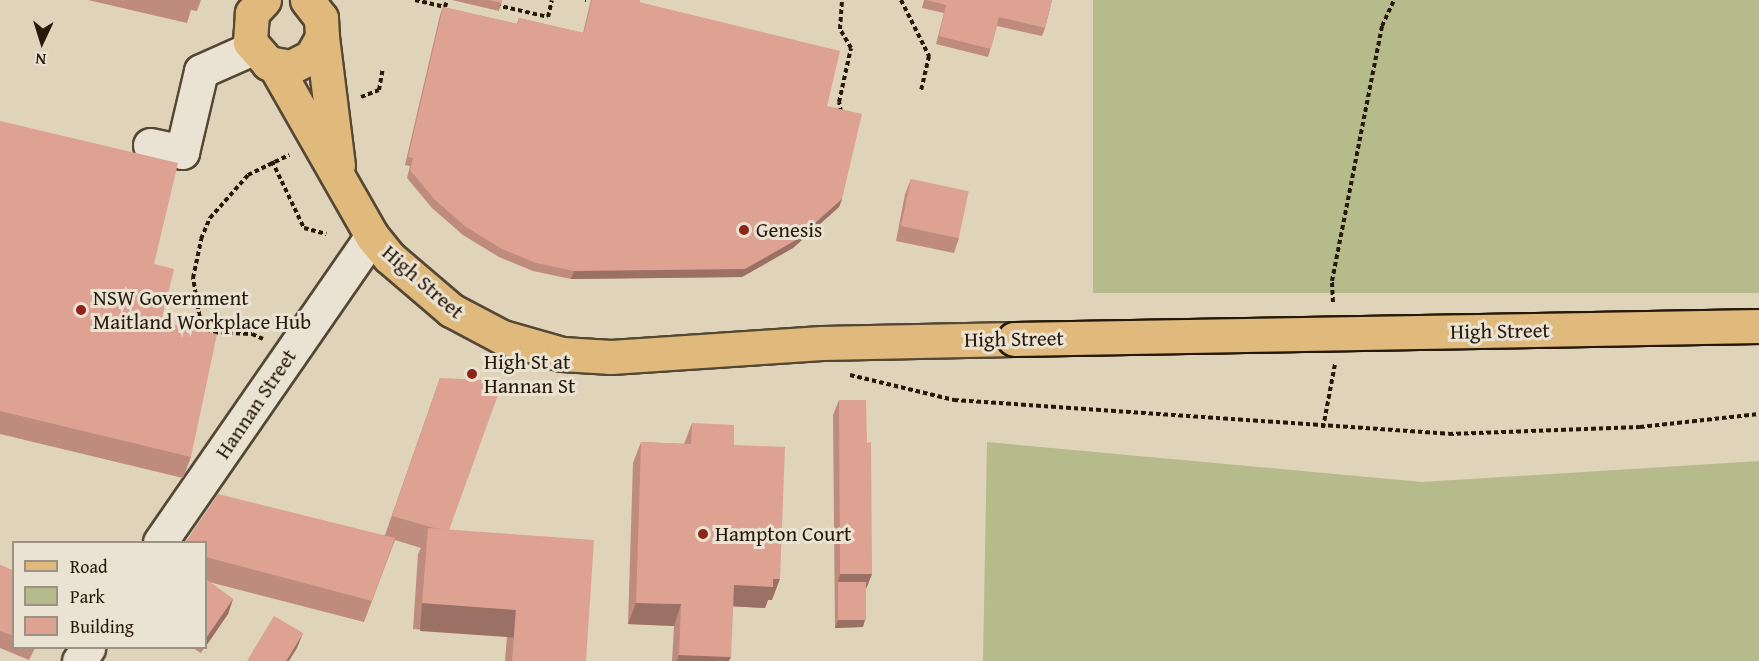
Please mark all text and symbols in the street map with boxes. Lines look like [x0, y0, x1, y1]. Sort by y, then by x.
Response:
north arrow [12, 12, 72, 72]
text: N [35, 48, 47, 72]
place label: Genesis [756, 217, 822, 243]
marker: Genesis [737, 223, 751, 237]
street label: High Street [377, 240, 469, 324]
place label: NSW Government Maitland Workplace Hub [93, 285, 311, 335]
marker: NSW Government Maitland Workplace Hub [74, 303, 88, 317]
street label: High Street [1450, 318, 1550, 344]
street label: High Street [964, 326, 1064, 352]
street label: Hannan Street [210, 344, 302, 464]
place label: High St at Hannan St [484, 349, 575, 399]
marker: High St at Hannan St [465, 367, 479, 381]
place label: Hampton Court [715, 521, 851, 547]
marker: Hampton Court [696, 527, 710, 541]
legend [12, 541, 207, 649]
text: Road [70, 553, 108, 580]
text: Park [70, 583, 105, 610]
text: Building [70, 613, 134, 640]

